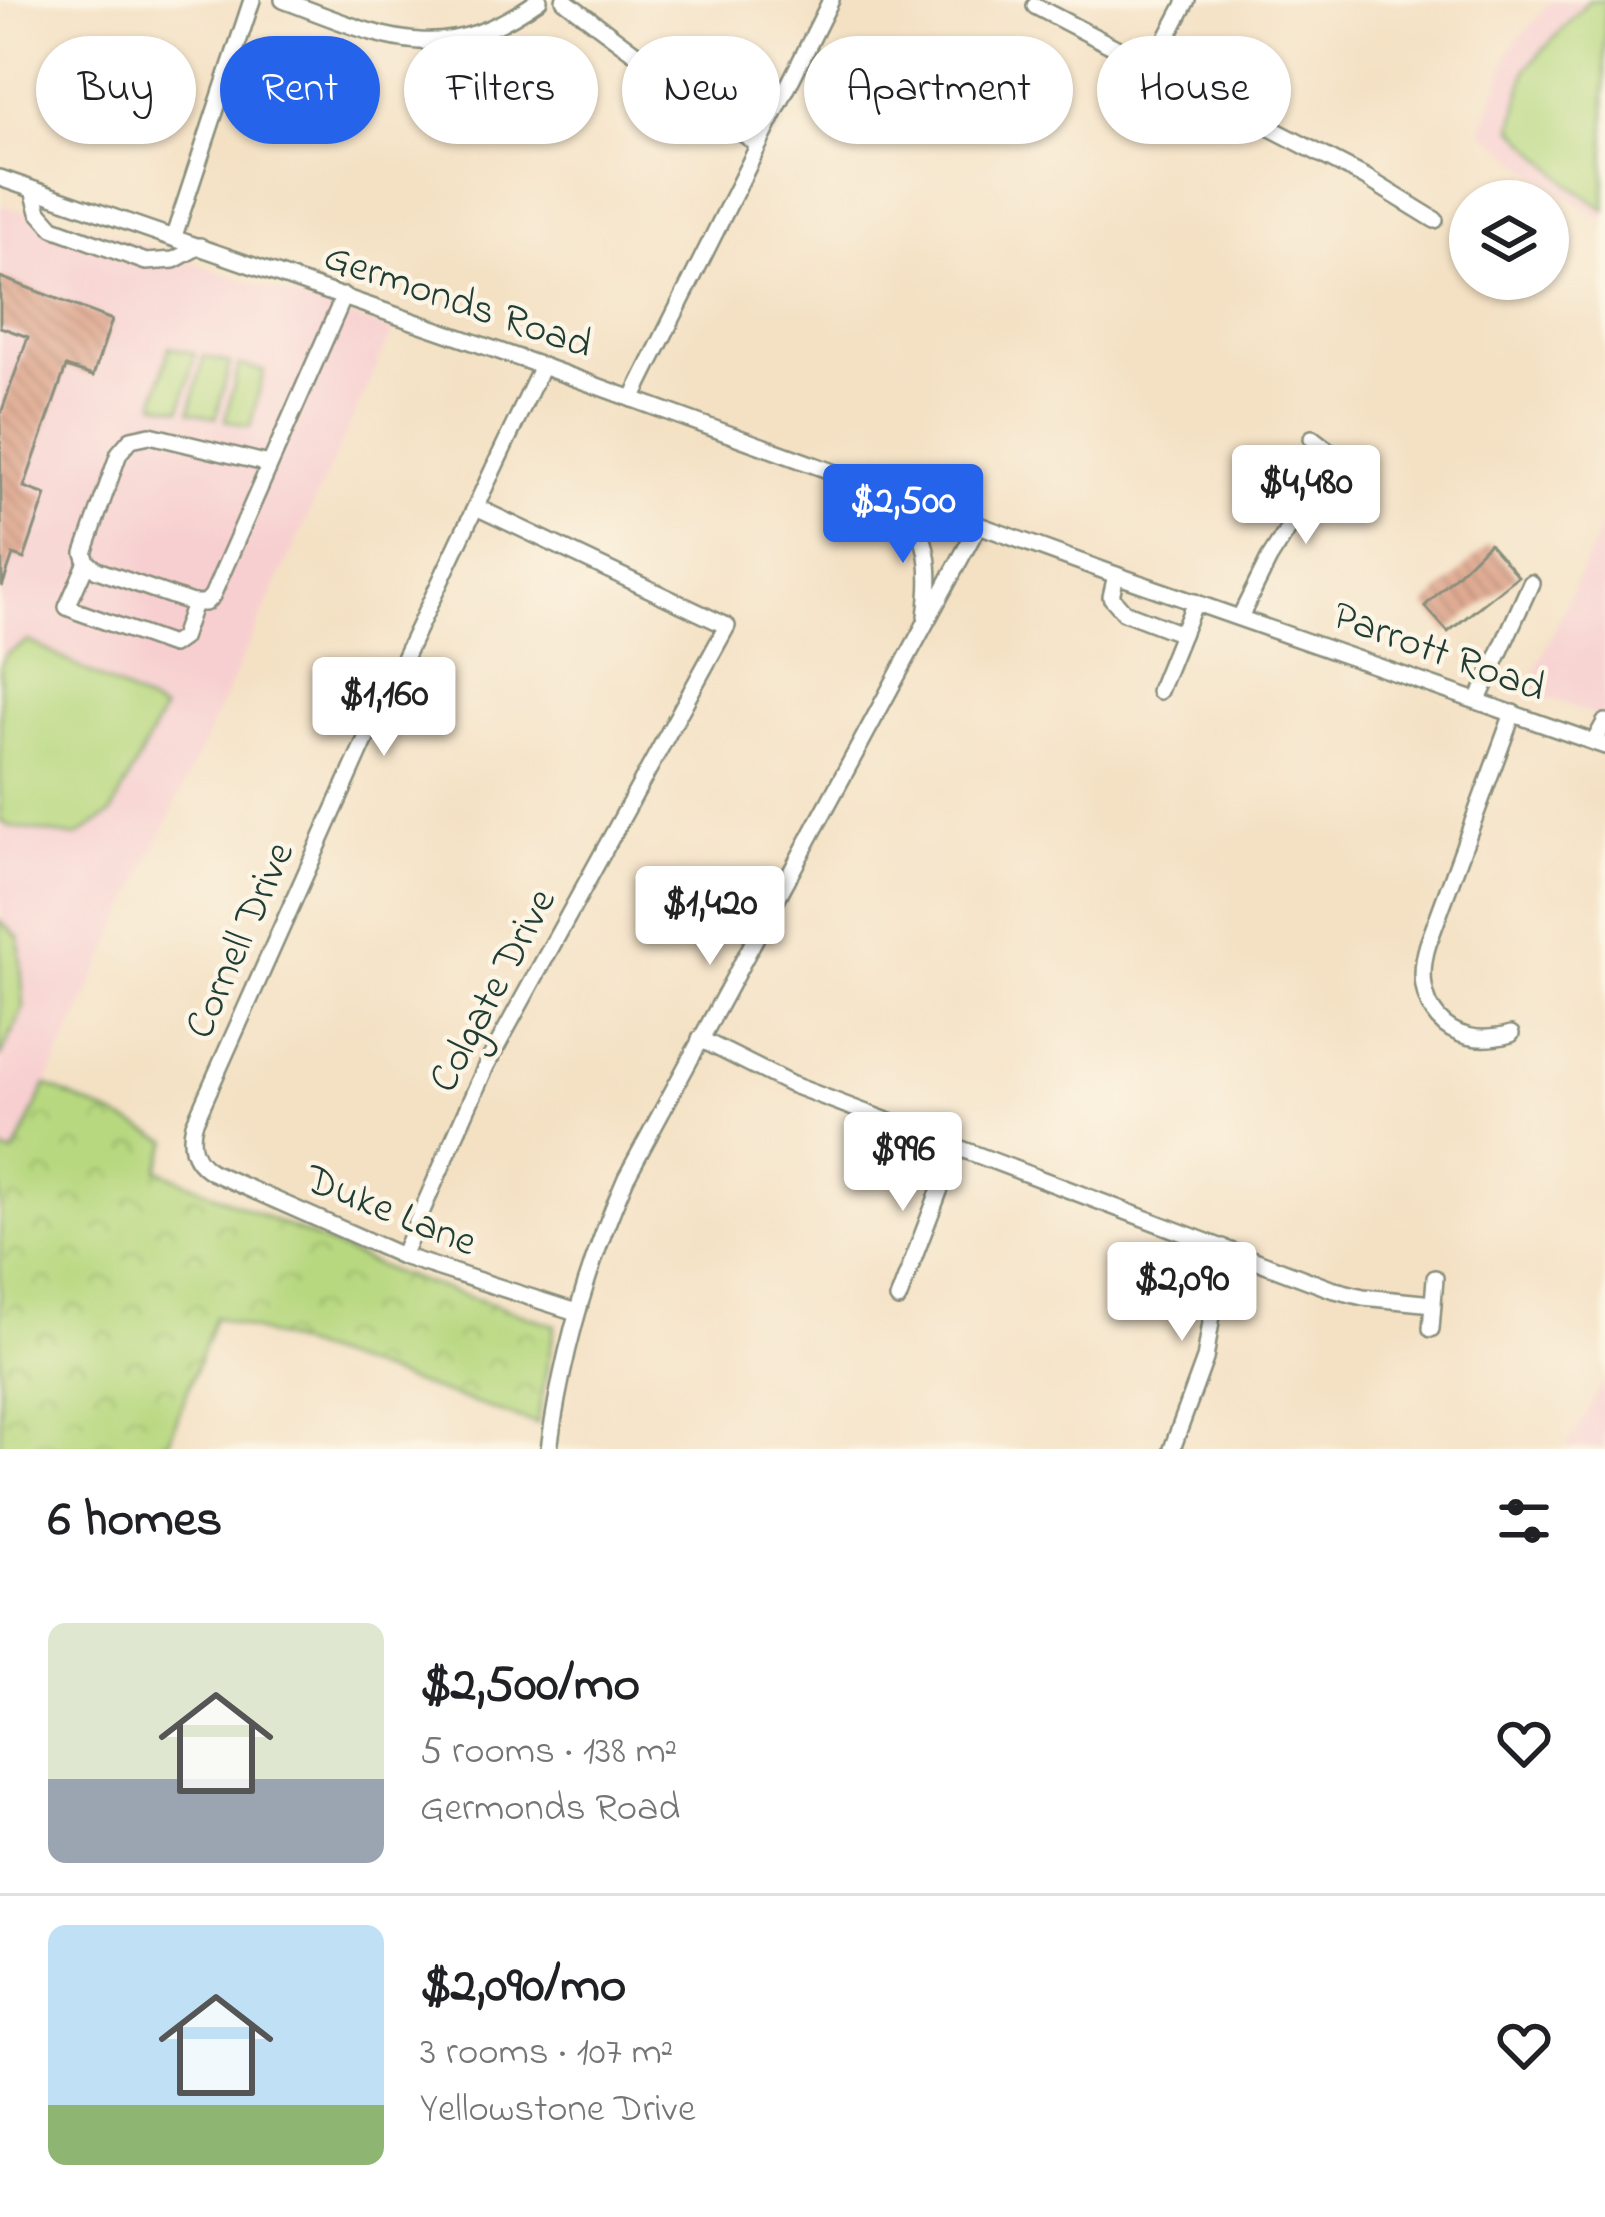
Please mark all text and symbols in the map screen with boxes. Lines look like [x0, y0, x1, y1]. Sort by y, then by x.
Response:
chip: Buy [36, 36, 196, 144]
chip: Rent [220, 36, 380, 144]
chip: Filters [404, 36, 598, 144]
chip: New [622, 36, 780, 144]
chip: Apartment [804, 36, 1073, 144]
chip: House [1097, 36, 1291, 144]
map controls [1449, 180, 1569, 300]
button: layers [1449, 180, 1569, 300]
street label: Germonds Road [315, 228, 600, 377]
pin: $4,480 [1208, 445, 1404, 547]
text: $4,480 [1259, 455, 1353, 512]
pin: $2,500 [805, 464, 1001, 566]
text: $2,500 [850, 474, 956, 531]
street label: Parrott Road [1324, 587, 1553, 720]
pin: $1,160 [286, 657, 482, 759]
text: $1,160 [339, 667, 429, 724]
street label: Cornell Drive [171, 832, 312, 1049]
pin: $1,420 [612, 866, 808, 968]
text: $1,420 [662, 876, 758, 933]
street label: Colgate Drive [415, 878, 573, 1104]
pin: $996 [832, 1112, 974, 1214]
text: $996 [871, 1122, 935, 1179]
street label: Duke Lane [294, 1150, 485, 1274]
pin: $2,090 [1084, 1242, 1280, 1344]
text: $2,090 [1134, 1252, 1230, 1309]
text: 6 homes [48, 1484, 222, 1559]
icon: filters [1491, 1488, 1557, 1554]
text: $2,500/mo [420, 1649, 640, 1724]
icon: home [144, 1671, 288, 1815]
icon: heart [1491, 1710, 1557, 1776]
text: 5 rooms · 138 m² [420, 1724, 677, 1781]
text: Germonds Road [420, 1781, 680, 1838]
text: $2,090/mo [420, 1950, 626, 2025]
icon: home [144, 1973, 288, 2117]
icon: heart [1491, 2012, 1557, 2078]
text: 3 rooms · 107 m² [420, 2025, 673, 2082]
text: Yellowstone Drive [420, 2082, 695, 2139]

